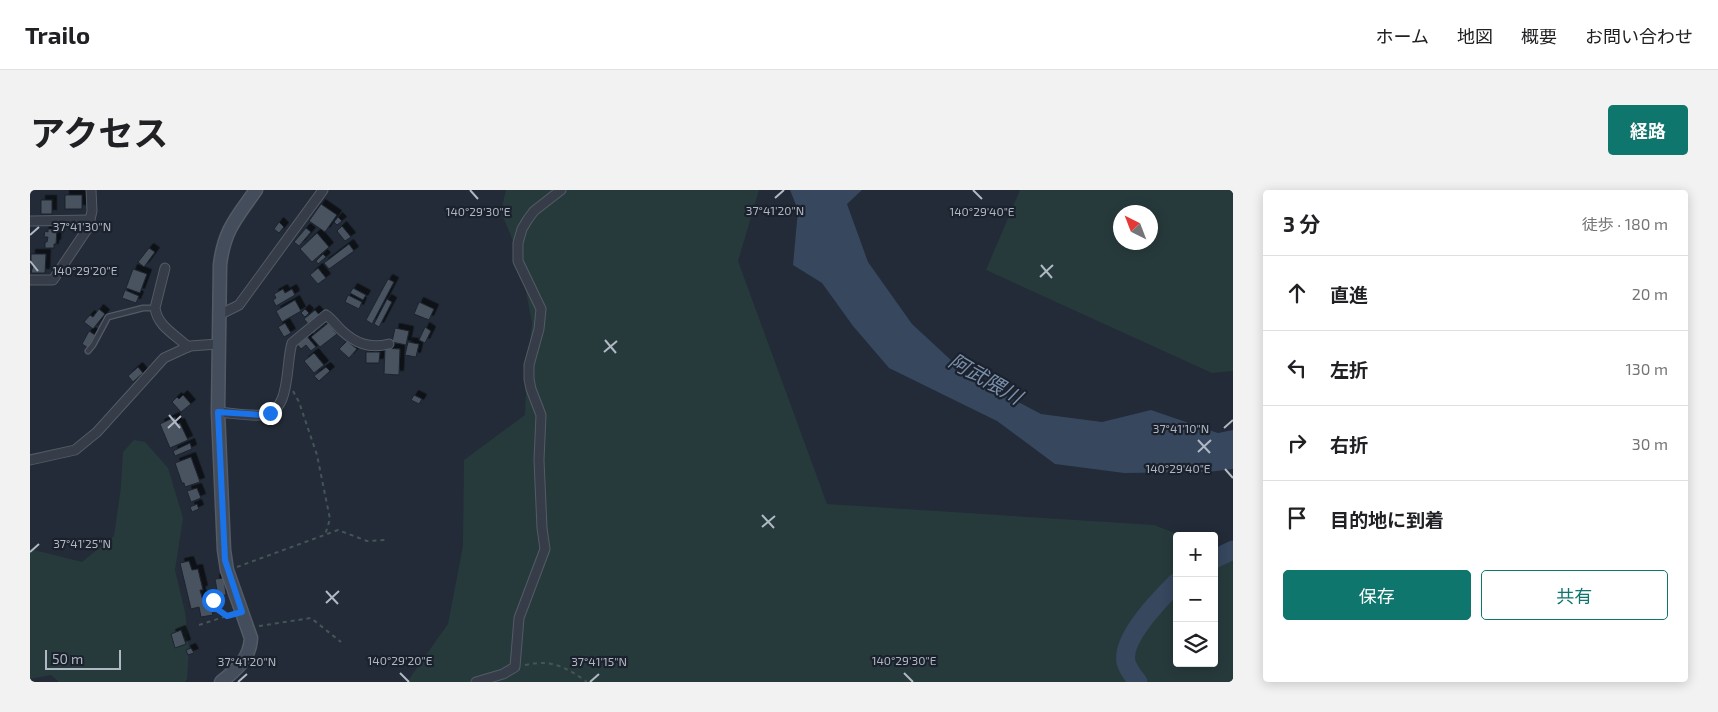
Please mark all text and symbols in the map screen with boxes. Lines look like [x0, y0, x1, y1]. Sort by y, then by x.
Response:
text: Trailo [25, 20, 90, 49]
text: ホーム [1376, 25, 1429, 47]
text: 地図 [1457, 25, 1493, 47]
text: 概要 [1521, 25, 1557, 47]
text: お問い合わせ [1585, 25, 1693, 47]
button: 経路 [1608, 105, 1688, 155]
text: アクセス [30, 111, 168, 153]
text: 37°41'20"N [746, 203, 804, 217]
text: 140°29'30"E [446, 204, 511, 218]
text: 140°29'40"E [949, 204, 1015, 218]
north arrow [1113, 205, 1158, 250]
text: 3 分 [1283, 211, 1320, 236]
text: 徒歩 · 180 m [1582, 214, 1668, 233]
text: 37°41'30"N [53, 219, 111, 233]
text: 140°29'20"E [53, 263, 118, 277]
icon: ahead [1283, 279, 1311, 307]
text: 直進 [1330, 283, 1368, 306]
text: 20 m [1632, 284, 1668, 303]
water label: 阿武隈川 [945, 348, 1028, 409]
icon: left [1283, 354, 1311, 382]
text: 左折 [1330, 358, 1368, 381]
text: 130 m [1626, 359, 1668, 378]
route end [259, 402, 282, 425]
text: 37°41'10"N [1153, 421, 1209, 435]
icon: right [1283, 429, 1311, 457]
text: 右折 [1330, 433, 1368, 456]
text: 30 m [1632, 434, 1668, 453]
text: 140°29'40"E [1145, 461, 1211, 475]
icon: arrive [1283, 504, 1311, 532]
text: 目的地に到着 [1330, 508, 1444, 531]
map controls [1173, 532, 1218, 667]
button: + [1173, 532, 1218, 577]
text: 37°41'25"N [53, 536, 111, 550]
button: 保存 [1283, 570, 1471, 620]
button: 共有 [1481, 570, 1668, 620]
button: − [1173, 577, 1218, 622]
route start [202, 589, 225, 612]
button: layers [1173, 622, 1218, 667]
scale bar [45, 647, 121, 670]
text: 50 m [52, 650, 83, 667]
text: 140°29'20"E [368, 653, 433, 667]
text: 140°29'30"E [872, 653, 937, 667]
text: 37°41'20"N [218, 654, 276, 668]
text: 37°41'15"N [571, 654, 627, 668]

